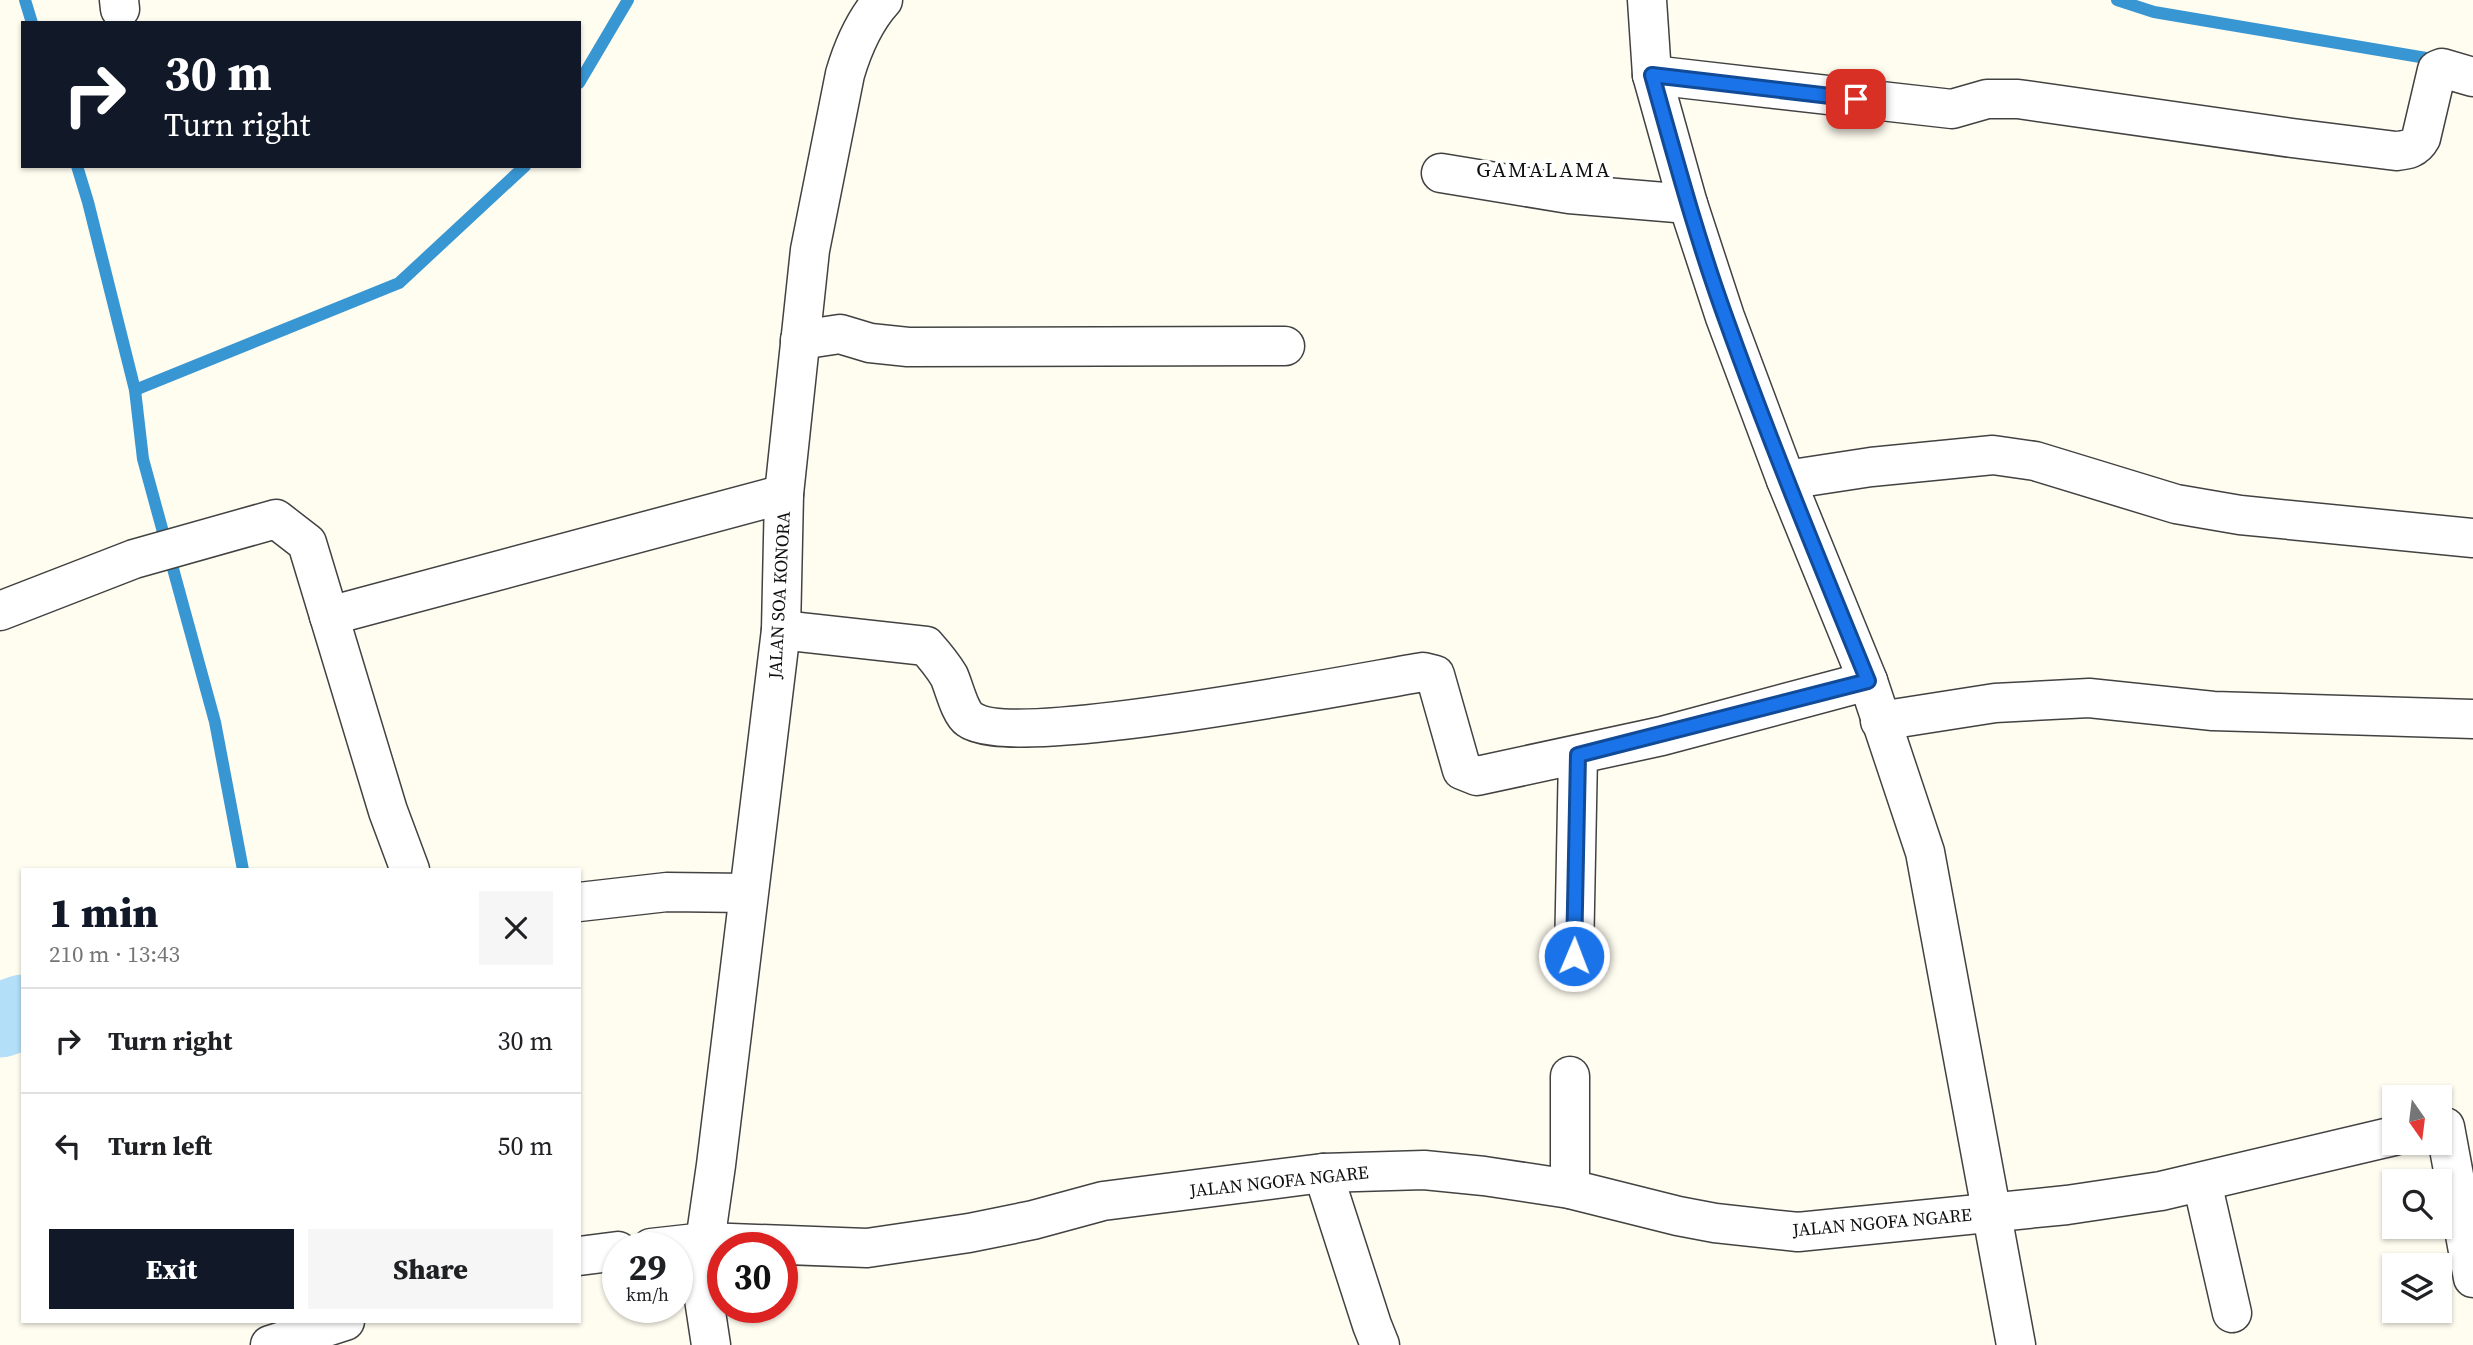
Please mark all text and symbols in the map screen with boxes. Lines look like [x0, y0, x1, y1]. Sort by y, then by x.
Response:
text: 30 m [164, 39, 272, 106]
icon: right [49, 49, 140, 140]
pin [1826, 69, 1886, 129]
icon: arrive [1837, 80, 1875, 118]
text: Turn right [164, 103, 310, 147]
district label: GAMALAMA [1476, 155, 1612, 184]
street label: JALAN SOA KONORA [762, 510, 796, 680]
text: 1 min [49, 883, 159, 941]
button: close [479, 891, 553, 965]
position arrow [1537, 919, 1611, 993]
text: 210 m · 13:43 [49, 938, 180, 970]
icon: right [49, 1022, 87, 1060]
text: Turn right [108, 1023, 232, 1059]
text: 30 m [498, 1023, 553, 1059]
north arrow [2382, 1085, 2452, 1155]
map controls [2382, 1085, 2452, 1323]
icon: left [49, 1127, 87, 1165]
text: Turn left [108, 1128, 212, 1164]
text: 50 m [498, 1128, 553, 1164]
street label: JALAN NGOFA NGARE [1187, 1159, 1370, 1203]
button: search [2382, 1169, 2452, 1239]
street label: JALAN NGOFA NGARE [1790, 1202, 1973, 1242]
button: Exit [49, 1229, 294, 1309]
button: Share [308, 1229, 553, 1309]
speed limit sign: 30 [707, 1232, 798, 1323]
text: 29 [629, 1244, 666, 1292]
button: layers [2382, 1253, 2452, 1323]
text: km/h [626, 1282, 669, 1307]

